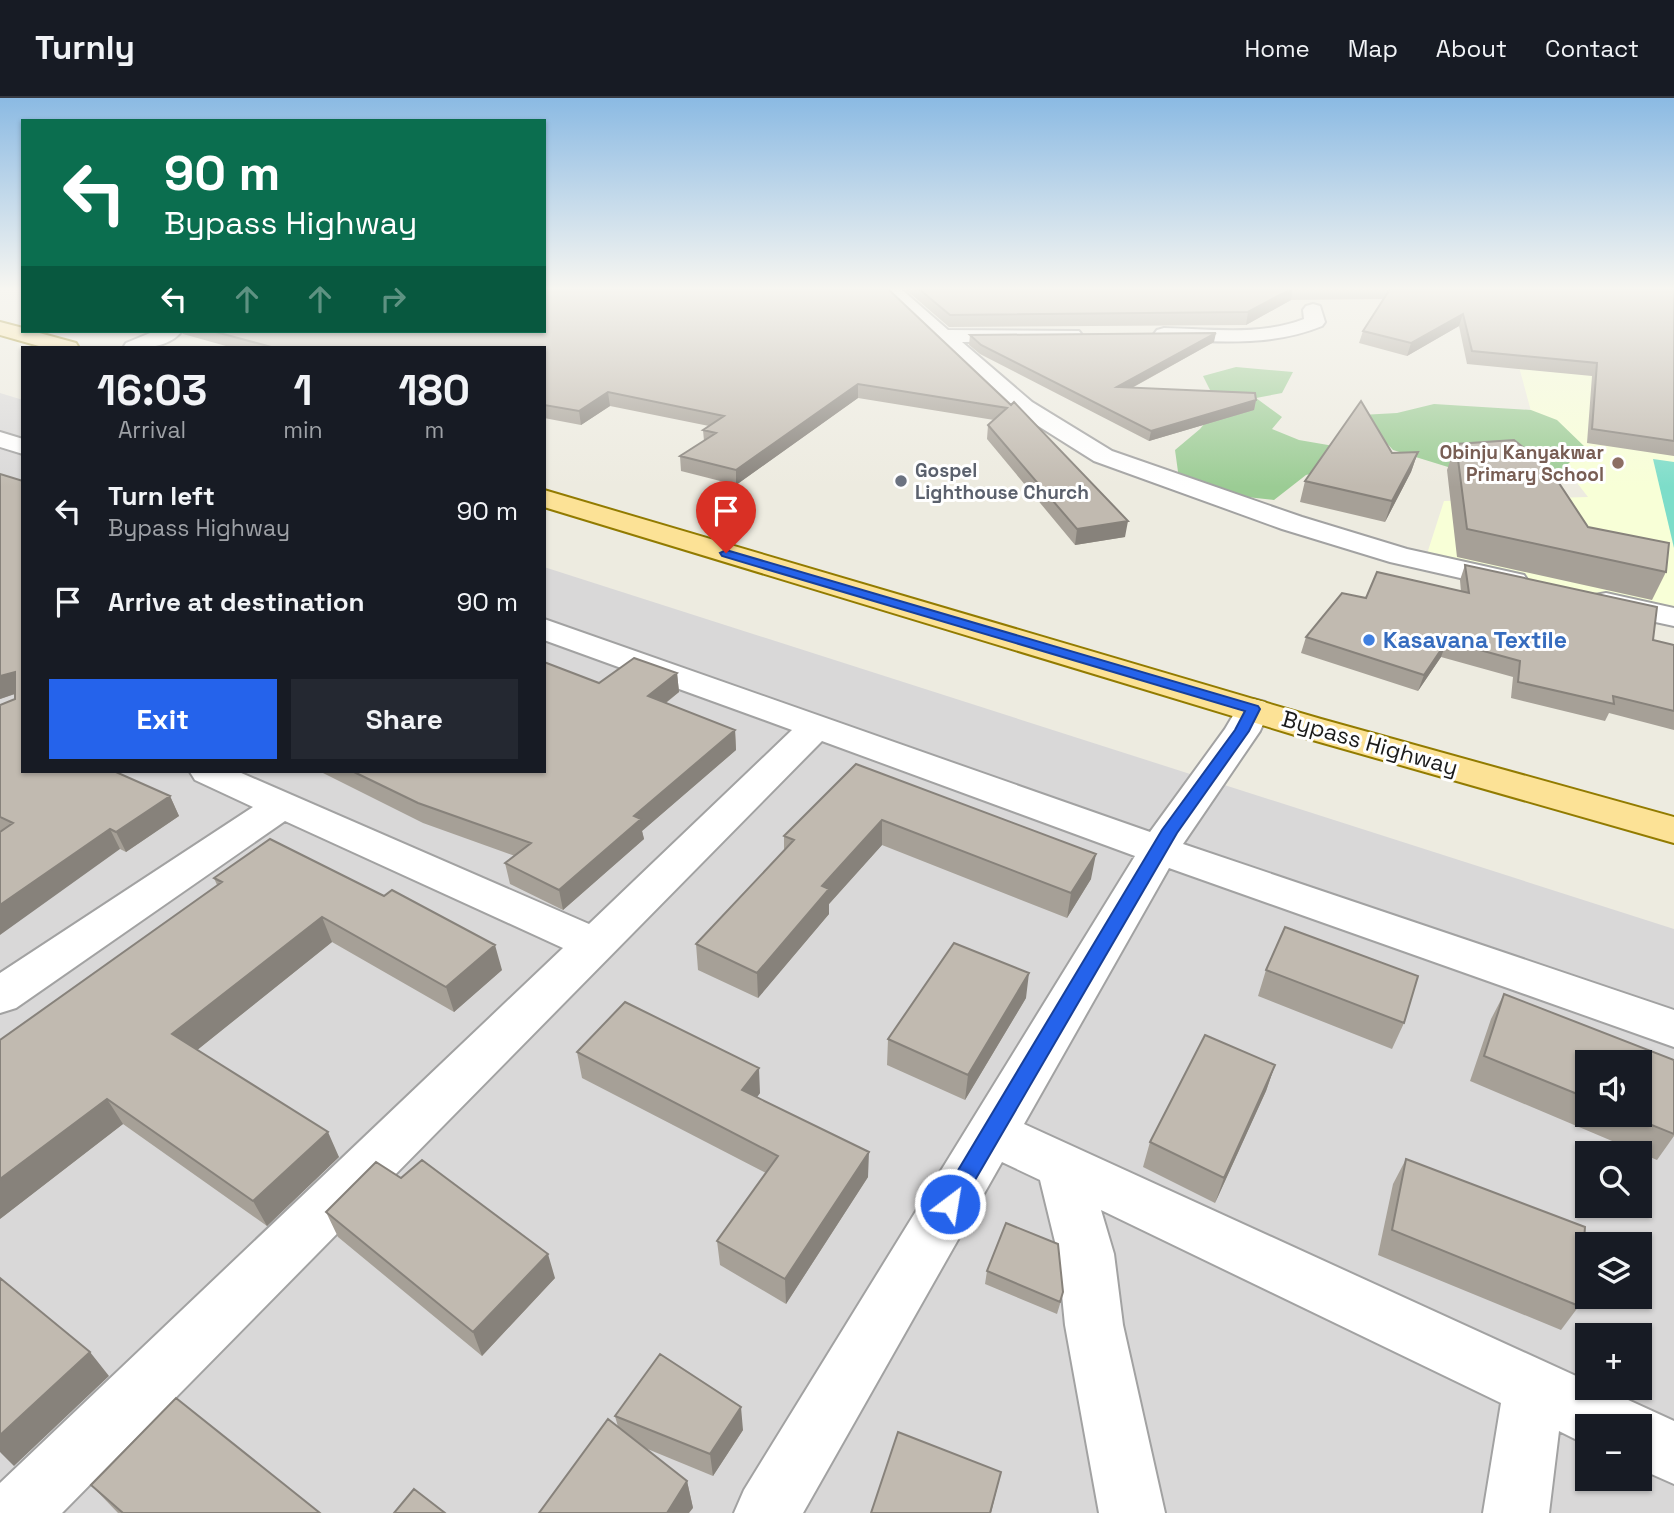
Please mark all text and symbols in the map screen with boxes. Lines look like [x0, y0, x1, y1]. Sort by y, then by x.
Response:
text: Turnly [35, 27, 135, 69]
text: Home [1244, 33, 1310, 64]
text: Map [1348, 33, 1398, 64]
text: About [1436, 33, 1507, 64]
text: Contact [1545, 33, 1639, 64]
text: 90 m [164, 142, 280, 204]
icon: left [49, 147, 140, 238]
text: Bypass Highway [164, 203, 417, 243]
icon: left [155, 280, 193, 318]
icon: ahead [228, 280, 266, 318]
icon: ahead [301, 280, 339, 318]
icon: right [374, 280, 412, 318]
text: 16:03 [97, 364, 207, 417]
text: 1 [293, 364, 312, 417]
text: 180 [399, 364, 470, 417]
text: Arrival [118, 415, 186, 445]
text: min [283, 415, 323, 445]
text: m [424, 415, 444, 445]
place label: Obinju Kanyakwar Primary School [1439, 440, 1604, 487]
marker: Obinju Kanyakwar Primary School [1610, 455, 1626, 471]
place label: Gospel Lighthouse Church [915, 458, 1089, 505]
marker: Gospel Lighthouse Church [893, 473, 909, 489]
text: Turn left [108, 479, 215, 513]
pin [696, 481, 756, 553]
icon: left [49, 492, 87, 530]
icon: arrive [707, 492, 745, 530]
text: 90 m [456, 494, 518, 528]
text: Bypass Highway [108, 513, 290, 543]
icon: arrive [49, 583, 87, 621]
text: Arrive at destination [108, 585, 365, 619]
text: 90 m [456, 585, 518, 619]
place label: Kasavana Textile [1383, 625, 1567, 655]
marker: Kasavana Textile [1361, 632, 1377, 648]
button: Exit [49, 679, 277, 759]
button: Share [291, 679, 518, 759]
street label: Bypass Highway [1278, 703, 1462, 783]
map controls [1575, 1050, 1652, 1491]
button: sound [1575, 1050, 1652, 1127]
button: search [1575, 1141, 1652, 1218]
position arrow [913, 1167, 987, 1241]
button: layers [1575, 1232, 1652, 1309]
button: + [1575, 1323, 1652, 1400]
button: − [1575, 1414, 1652, 1491]

